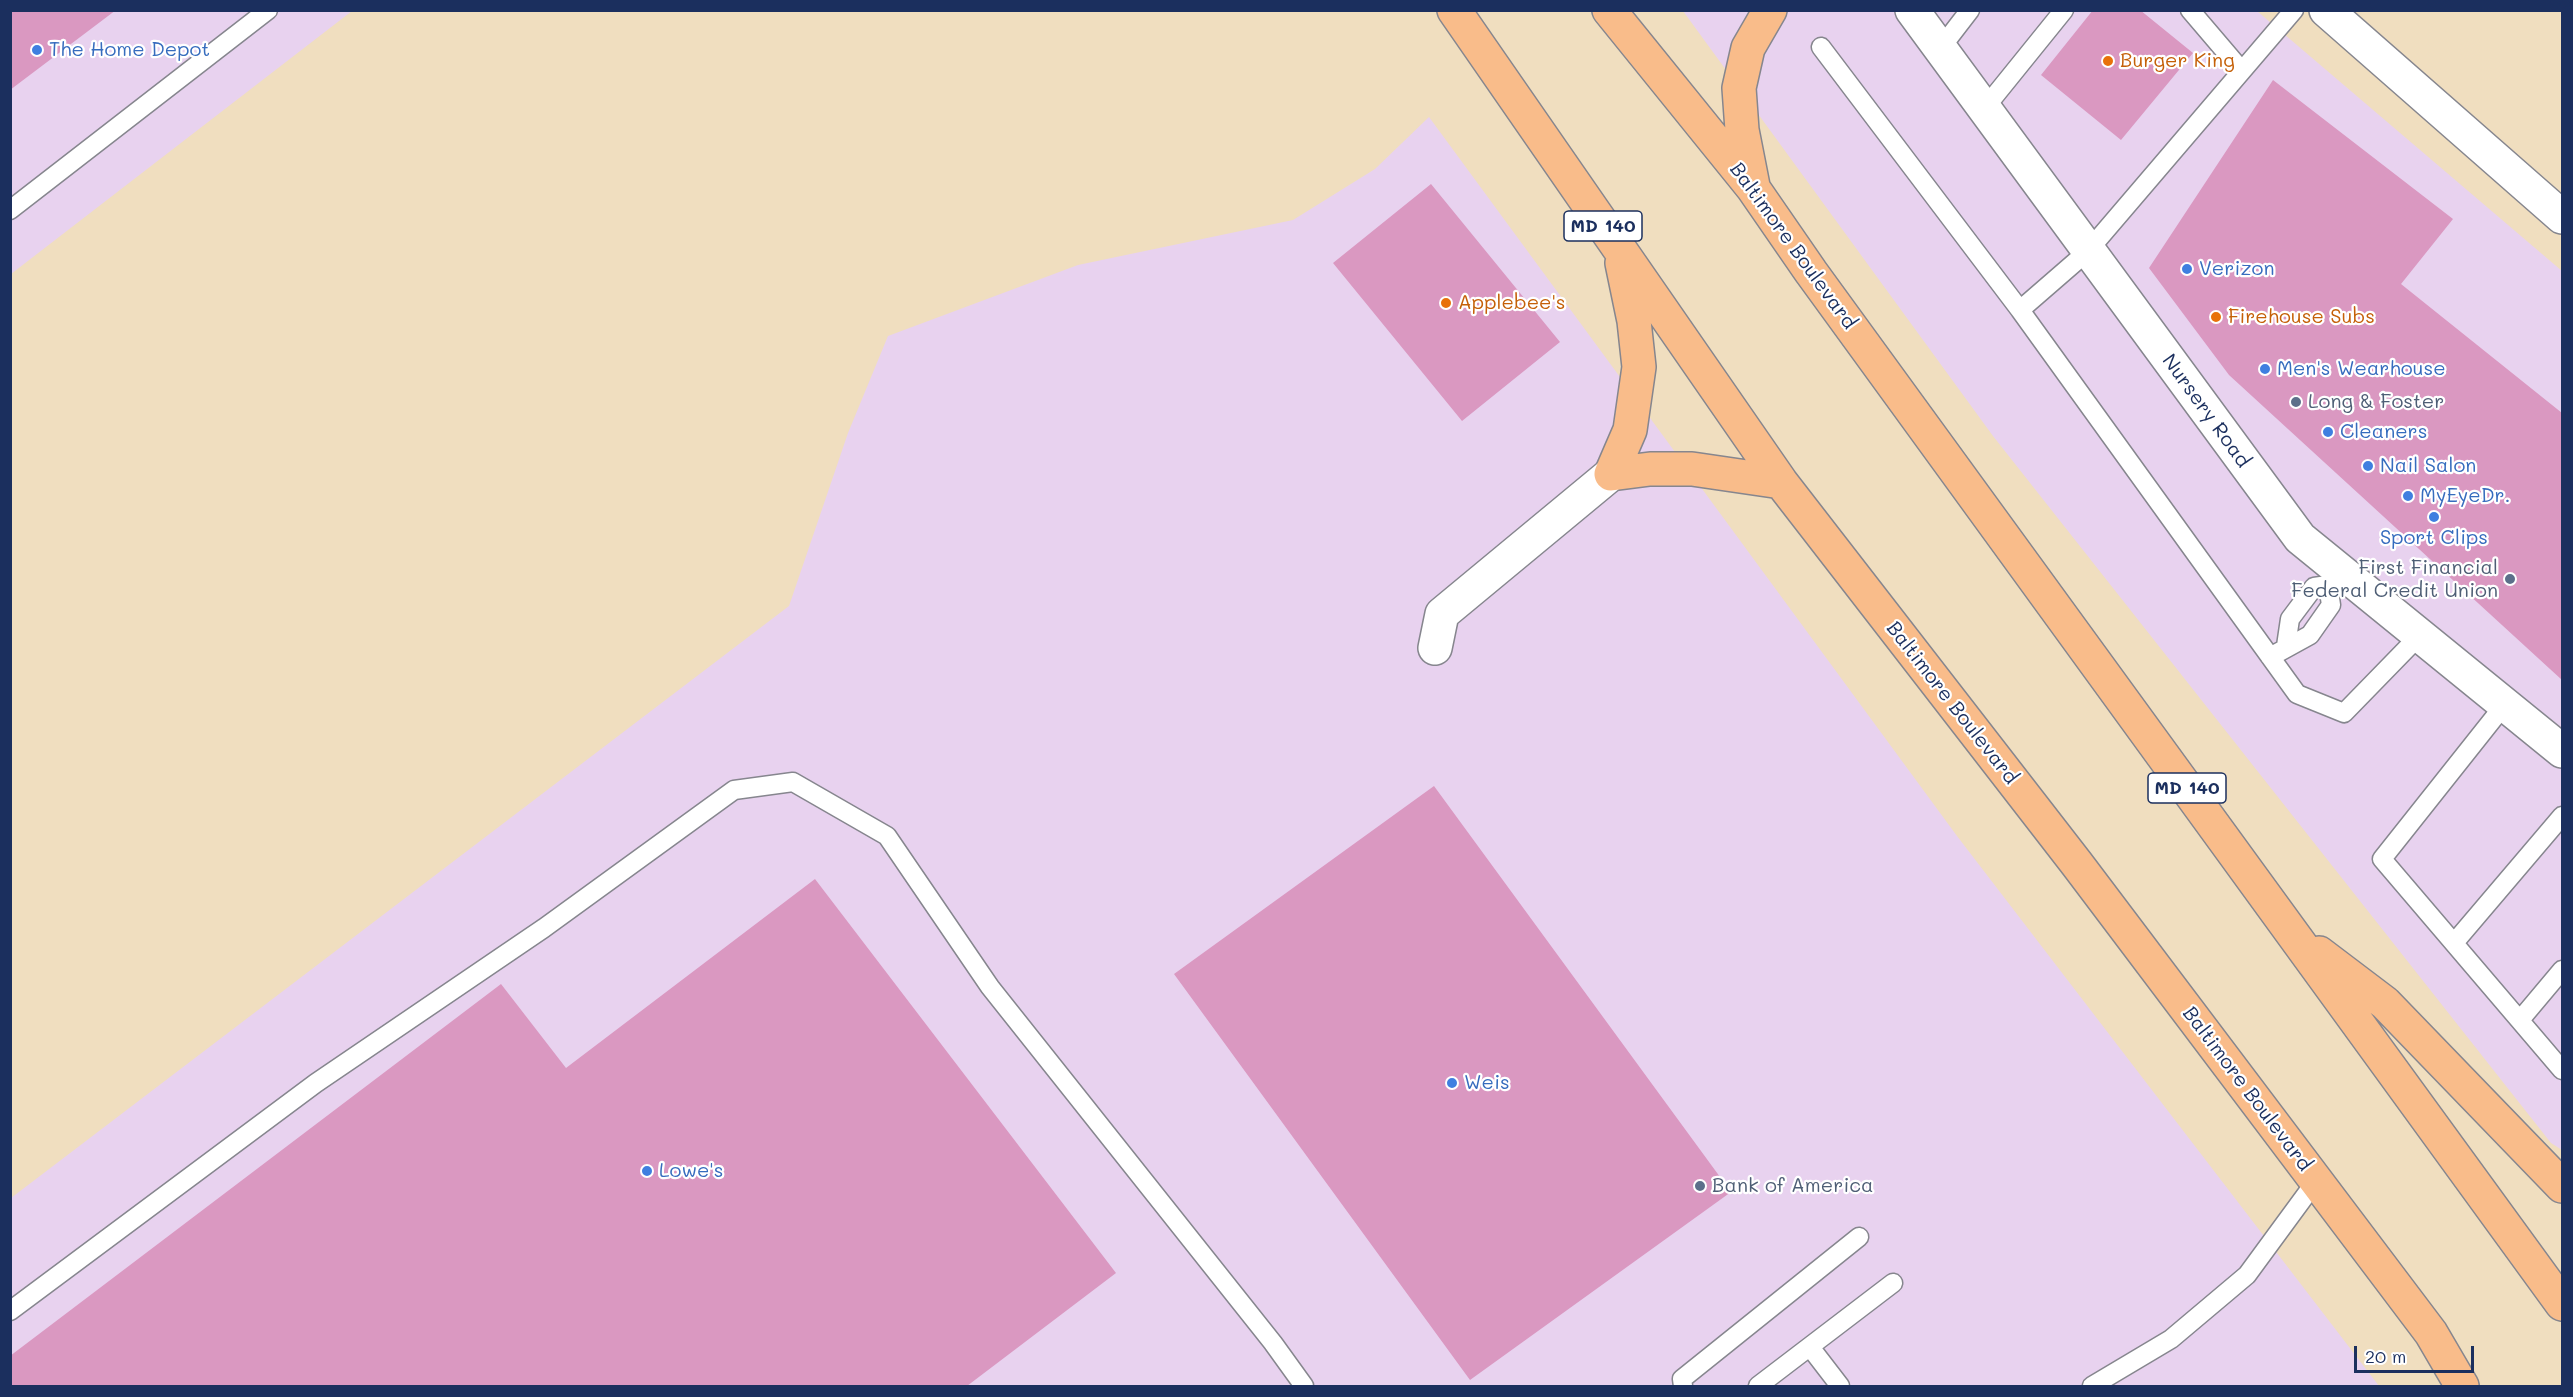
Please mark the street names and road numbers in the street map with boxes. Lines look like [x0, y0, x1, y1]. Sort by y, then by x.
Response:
street label: Baltimore Boulevard [1725, 158, 1861, 334]
road number: MD 140 [1564, 211, 1642, 241]
street label: Nursery Road [2157, 350, 2255, 472]
street label: Baltimore Boulevard [1881, 617, 2023, 789]
road number: MD 140 [2148, 773, 2226, 803]
street label: Baltimore Boulevard [2177, 1002, 2317, 1176]

